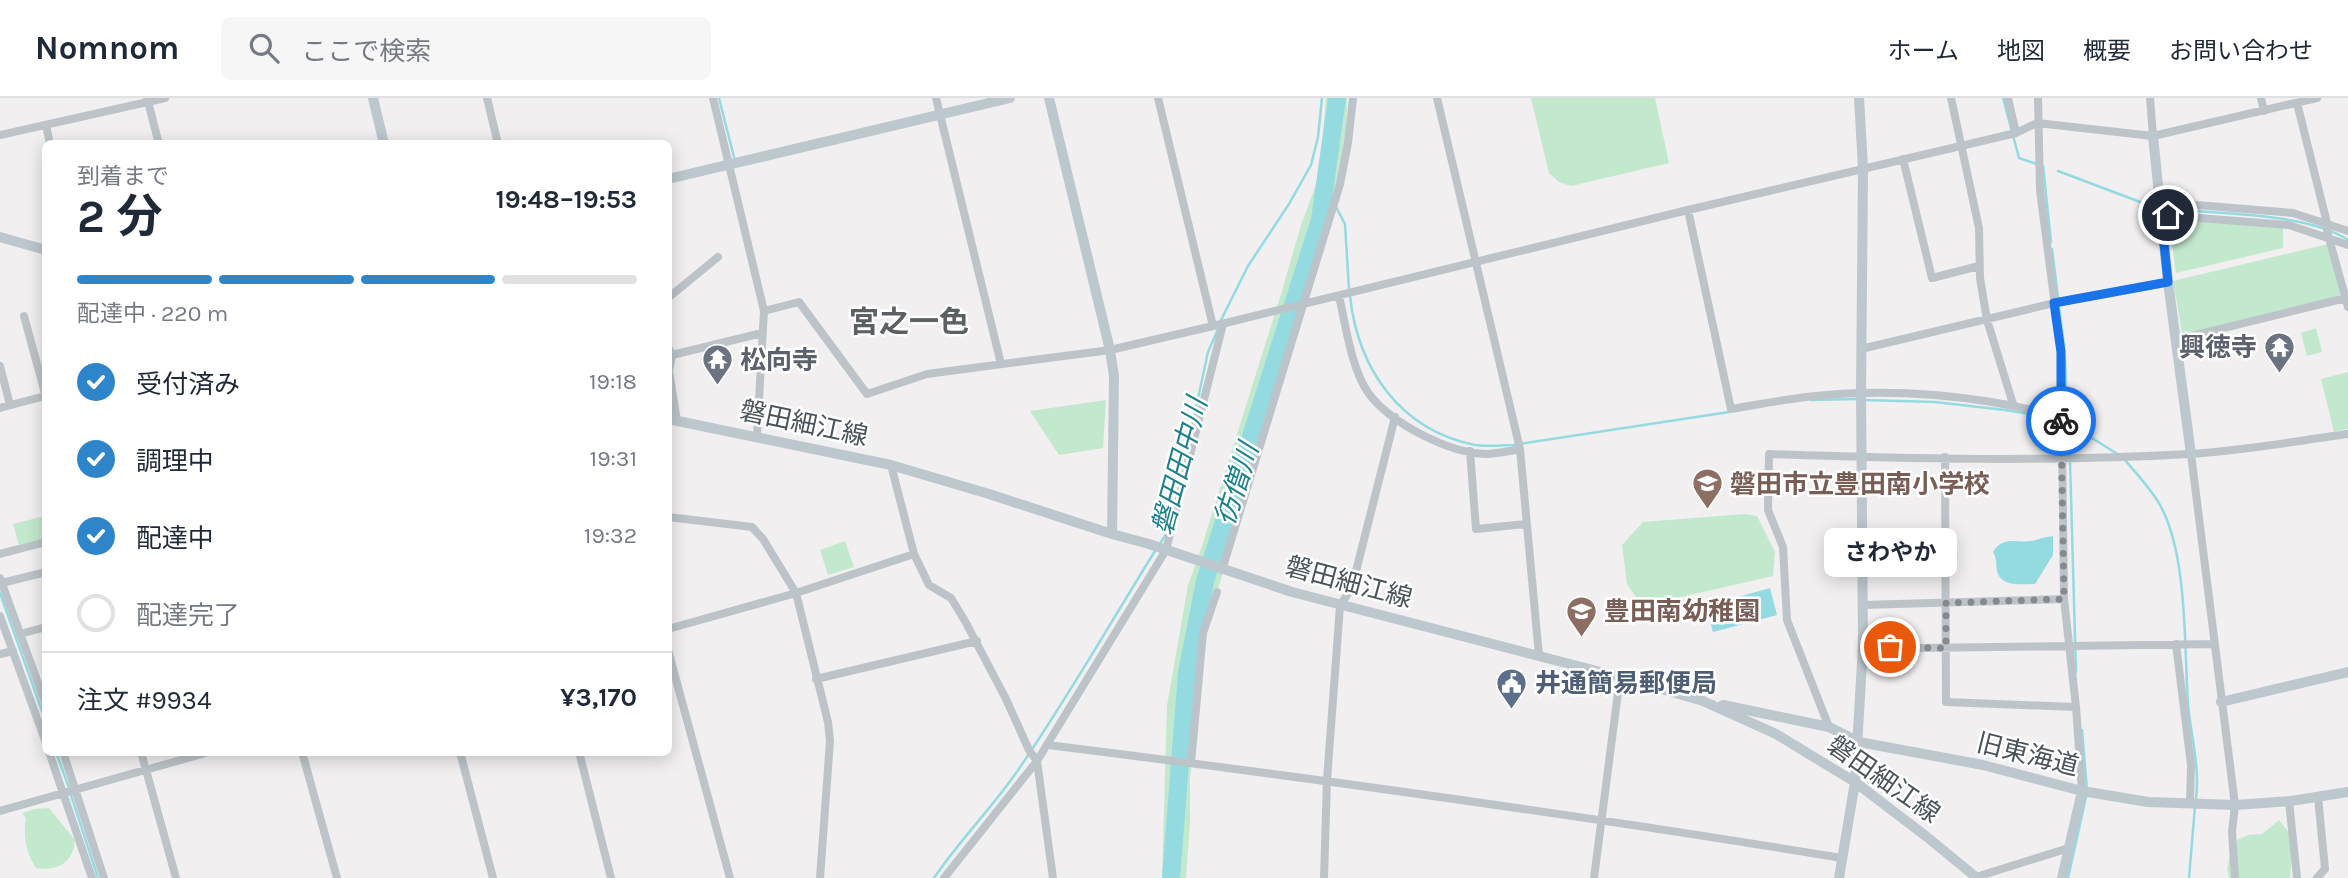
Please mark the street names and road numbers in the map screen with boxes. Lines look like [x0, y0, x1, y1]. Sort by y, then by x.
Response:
street label: 磐田細江線 [737, 395, 871, 452]
street label: 磐田細江線 [1282, 551, 1416, 614]
street label: 旧東海道 [1974, 727, 2082, 782]
street label: 磐田細江線 [1822, 729, 1946, 829]

